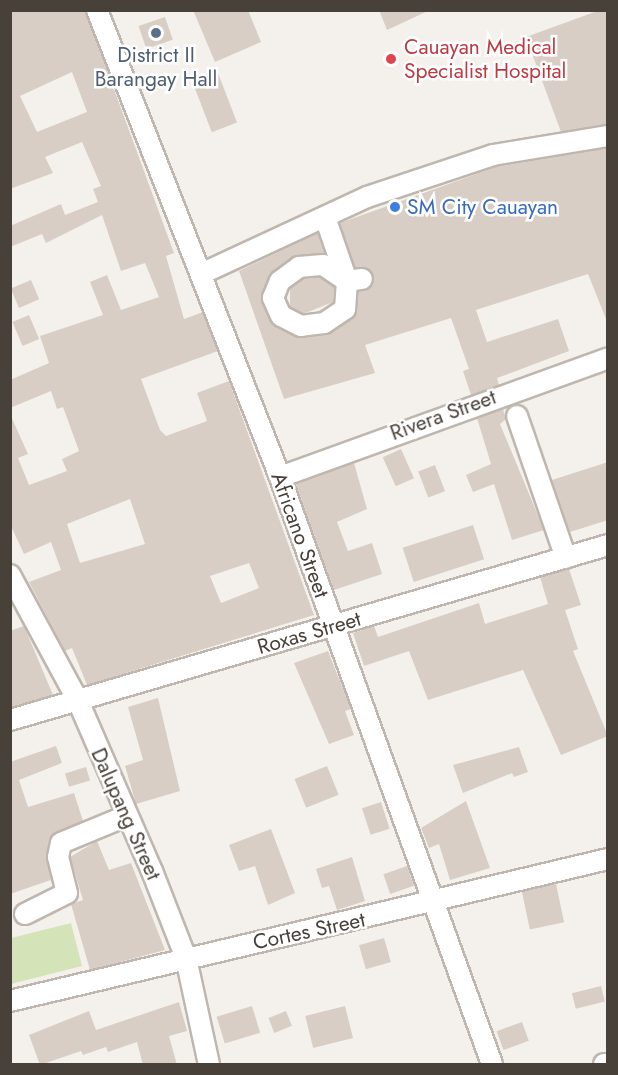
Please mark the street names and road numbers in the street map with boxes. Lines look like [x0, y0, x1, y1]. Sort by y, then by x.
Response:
street label: Rivera Street [387, 384, 499, 446]
street label: Africano Street [266, 469, 334, 601]
street label: Roxas Street [254, 606, 364, 660]
street label: Dalupang Street [86, 744, 166, 884]
street label: Cortes Street [251, 907, 367, 955]

